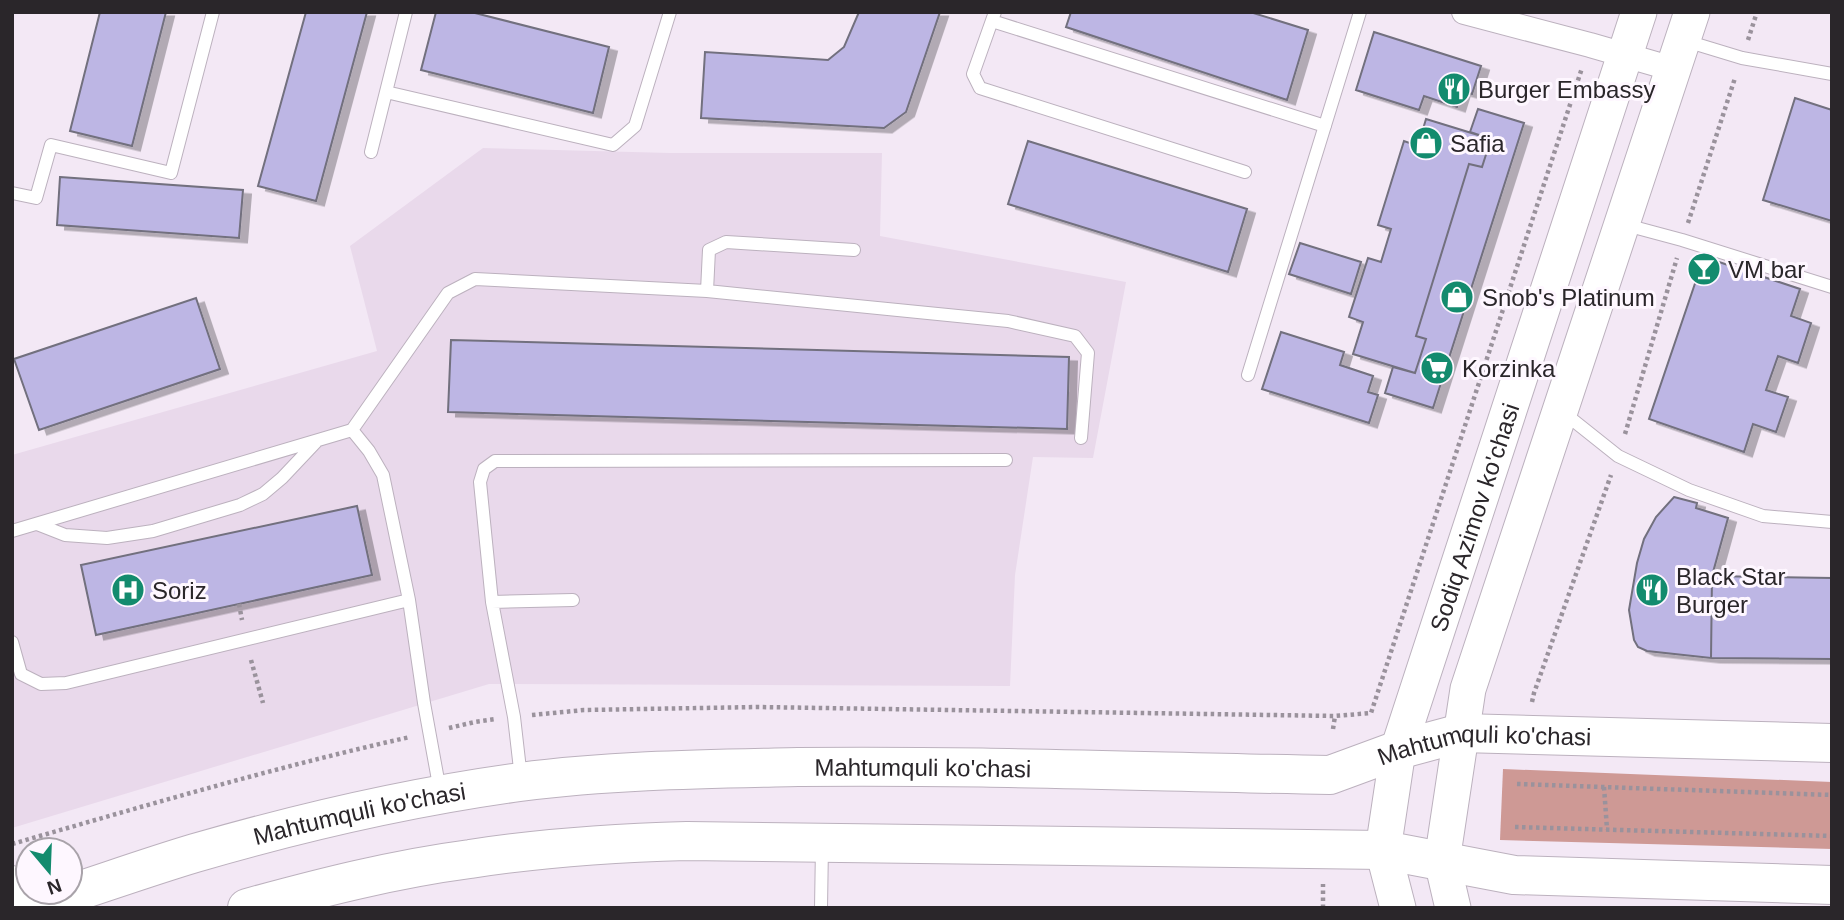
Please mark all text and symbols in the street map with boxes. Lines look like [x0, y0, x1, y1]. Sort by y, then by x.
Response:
restaurant icon: Burger Embassy [1435, 70, 1473, 108]
place label: Burger Embassy [1478, 76, 1655, 103]
shop icon: Safia [1407, 124, 1445, 162]
place label: Safia [1450, 130, 1505, 157]
bar icon: VM bar [1685, 250, 1723, 288]
place label: VM bar [1728, 256, 1805, 283]
shop icon: Snob's Platinum [1438, 278, 1476, 316]
place label: Snob's Platinum [1482, 284, 1655, 311]
supermarket icon: Korzinka [1418, 349, 1456, 387]
place label: Korzinka [1462, 355, 1556, 382]
street label: Sodiq Azimov ko'chasi [1424, 400, 1524, 635]
place label: Black Star Burger [1676, 563, 1785, 618]
hospital icon: Soriz [109, 571, 147, 609]
restaurant icon: Black Star Burger [1633, 571, 1671, 609]
place label: Soriz [152, 577, 207, 604]
street label: Mahtumquli ko'chasi [1374, 720, 1592, 770]
street label: Mahtumquli ko'chasi [814, 753, 1031, 782]
street label: Mahtumquli ko'chasi [250, 777, 468, 850]
north arrow [14, 836, 84, 906]
text: N [44, 874, 64, 899]

